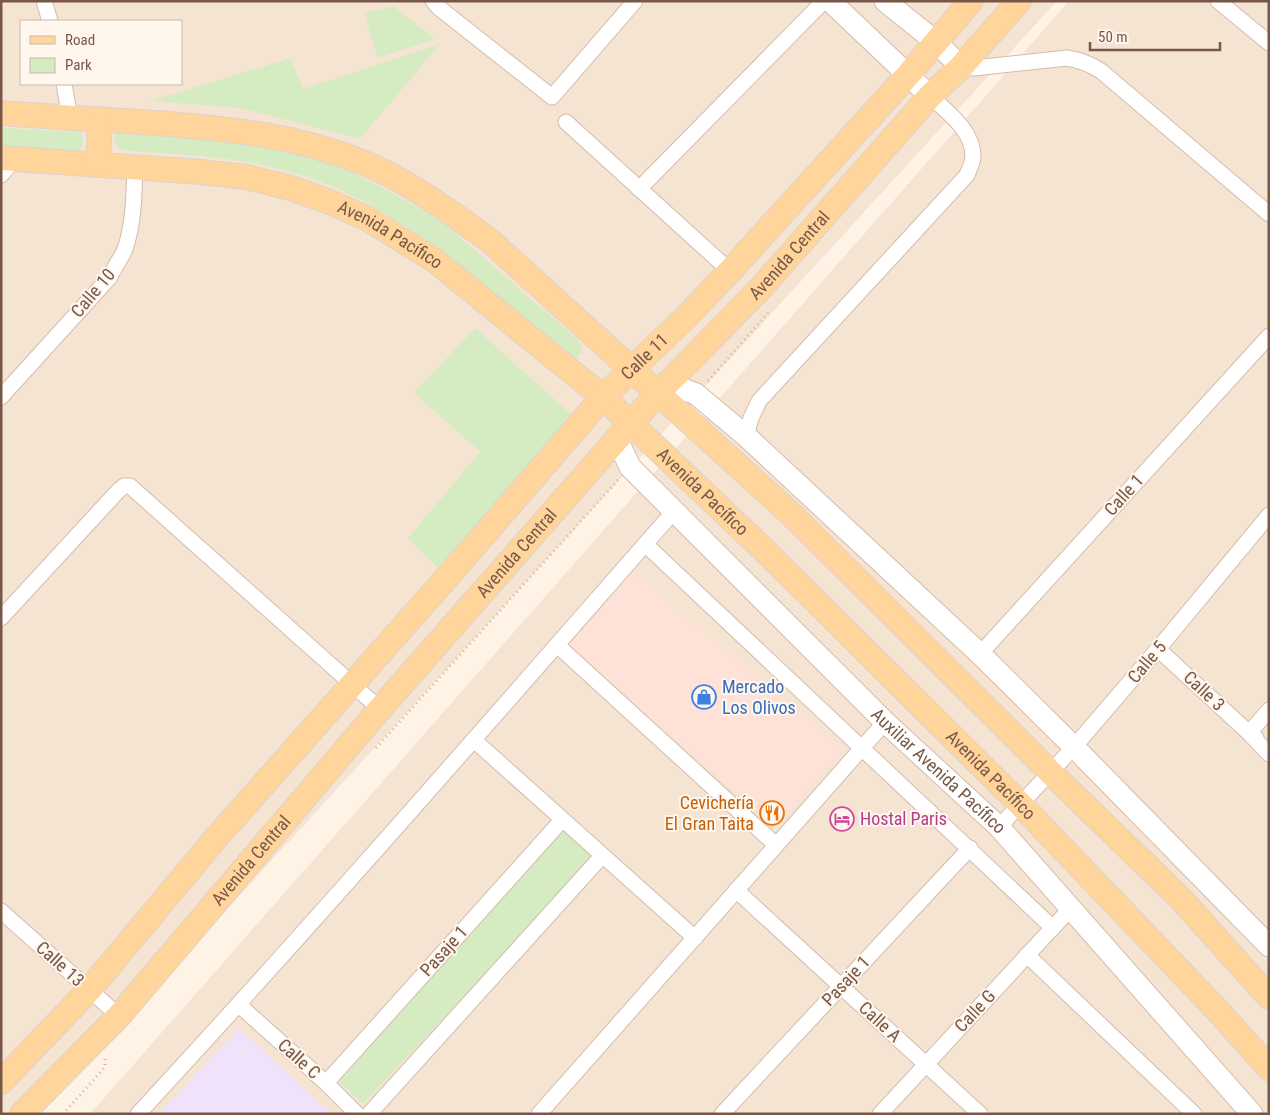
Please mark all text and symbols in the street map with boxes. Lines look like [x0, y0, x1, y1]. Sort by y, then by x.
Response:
legend [20, 20, 182, 85]
scale bar [1090, 20, 1220, 52]
text: 50 m [1098, 28, 1128, 46]
text: Road [65, 31, 95, 49]
text: Park [65, 56, 92, 74]
street label: Avenida Pacífico [335, 196, 447, 273]
street label: Avenida Central [744, 207, 834, 304]
street label: Calle 10 [66, 264, 119, 321]
street label: Calle 11 [616, 329, 672, 384]
street label: Avenida Pacífico [653, 443, 753, 540]
street label: Calle 1 [1100, 470, 1148, 520]
street label: Avenida Central [472, 504, 561, 602]
street label: Calle 5 [1123, 636, 1170, 687]
street label: Calle 3 [1179, 666, 1229, 715]
place label: Mercado Los Olivos [722, 676, 796, 718]
shop icon: Mercado Los Olivos [691, 684, 717, 710]
street label: Auxiliar Avenida Pacífico [867, 702, 1009, 840]
street label: Avenida Pacífico [942, 727, 1040, 825]
place label: Cevichería El Gran Taita [665, 792, 754, 834]
restaurant icon: Cevichería El Gran Taita [759, 800, 785, 826]
hotel icon: Hostal Paris [829, 806, 855, 832]
place label: Hostal Paris [860, 808, 947, 829]
street label: Avenida Central [207, 811, 295, 909]
street label: Pasaje 1 [415, 921, 472, 980]
street label: Calle 13 [32, 937, 89, 991]
street label: Pasaje 1 [817, 951, 874, 1010]
street label: Calle G [950, 985, 999, 1036]
street label: Calle A [855, 997, 906, 1047]
street label: Calle C [274, 1034, 325, 1083]

